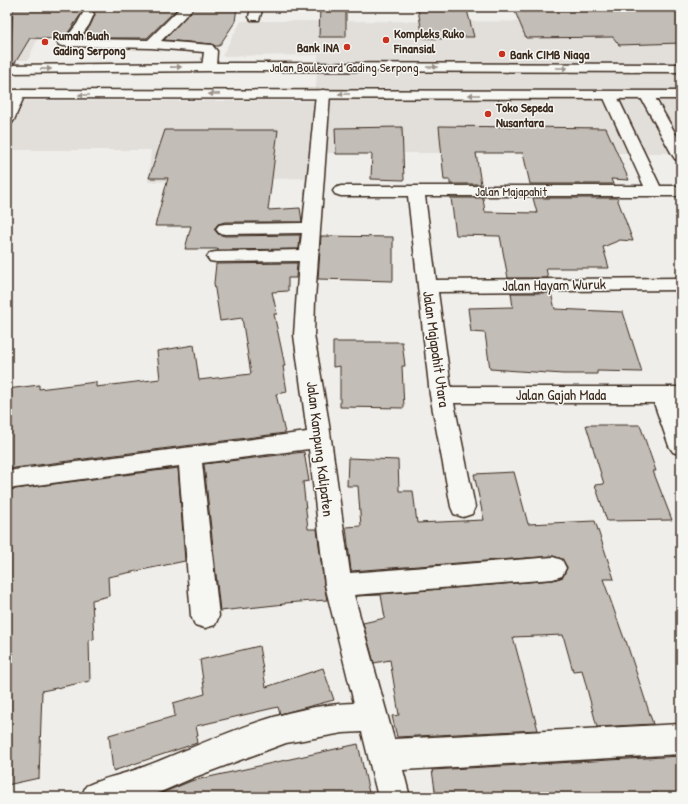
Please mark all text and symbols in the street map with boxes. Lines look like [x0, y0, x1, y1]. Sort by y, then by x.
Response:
place label: Kompleks Ruko Finansial [393, 24, 465, 57]
place label: Rumah Buah Gading Serpong [53, 26, 126, 60]
marker: Kompleks Ruko Finansial [381, 35, 391, 45]
marker: Rumah Buah Gading Serpong [40, 37, 50, 47]
place label: Bank INA [297, 38, 340, 56]
marker: Bank INA [342, 42, 352, 52]
place label: Bank CIMB Niaga [510, 45, 590, 64]
marker: Bank CIMB Niaga [497, 49, 507, 59]
street label: Jalan Boulevard Gading Serpong [270, 58, 419, 76]
one-way arrow [170, 64, 183, 70]
one-way arrow [426, 64, 439, 70]
one-way arrow [556, 65, 569, 71]
one-way arrow [40, 66, 53, 72]
one-way arrow [207, 91, 220, 97]
one-way arrow [337, 91, 350, 97]
one-way arrow [77, 92, 90, 98]
one-way arrow [467, 92, 480, 98]
place label: Toko Sepeda Nusantara [495, 98, 554, 131]
marker: Toko Sepeda Nusantara [483, 109, 493, 119]
street label: Jalan Majapahit [475, 182, 547, 200]
street label: Jalan Hayam Wuruk [502, 273, 606, 296]
street label: Jalan Majapahit Utara [418, 289, 455, 409]
street label: Jalan Kampung Kalipaten [302, 380, 339, 518]
street label: Jalan Gajah Mada [516, 384, 606, 405]

